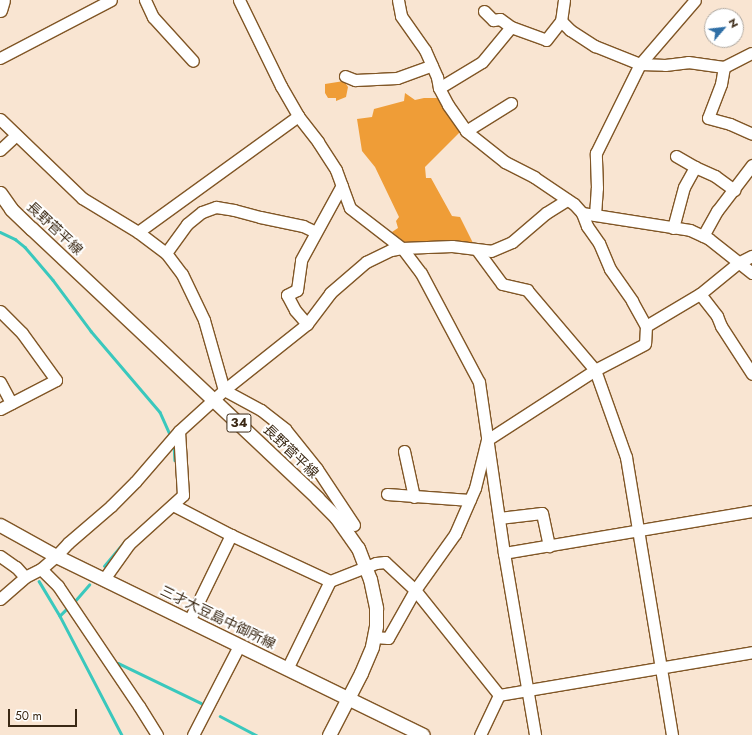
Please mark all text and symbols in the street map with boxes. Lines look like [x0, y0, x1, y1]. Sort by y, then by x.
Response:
north arrow [704, 8, 744, 48]
text: N [725, 15, 743, 30]
street label: 長野菅平線 [24, 198, 86, 258]
road number: 34 [226, 412, 252, 434]
street label: 長野菅平線 [260, 421, 322, 481]
street label: 三才大豆島中御所線 [158, 582, 278, 652]
scale bar [10, 701, 79, 727]
text: 50 m [15, 707, 42, 725]

